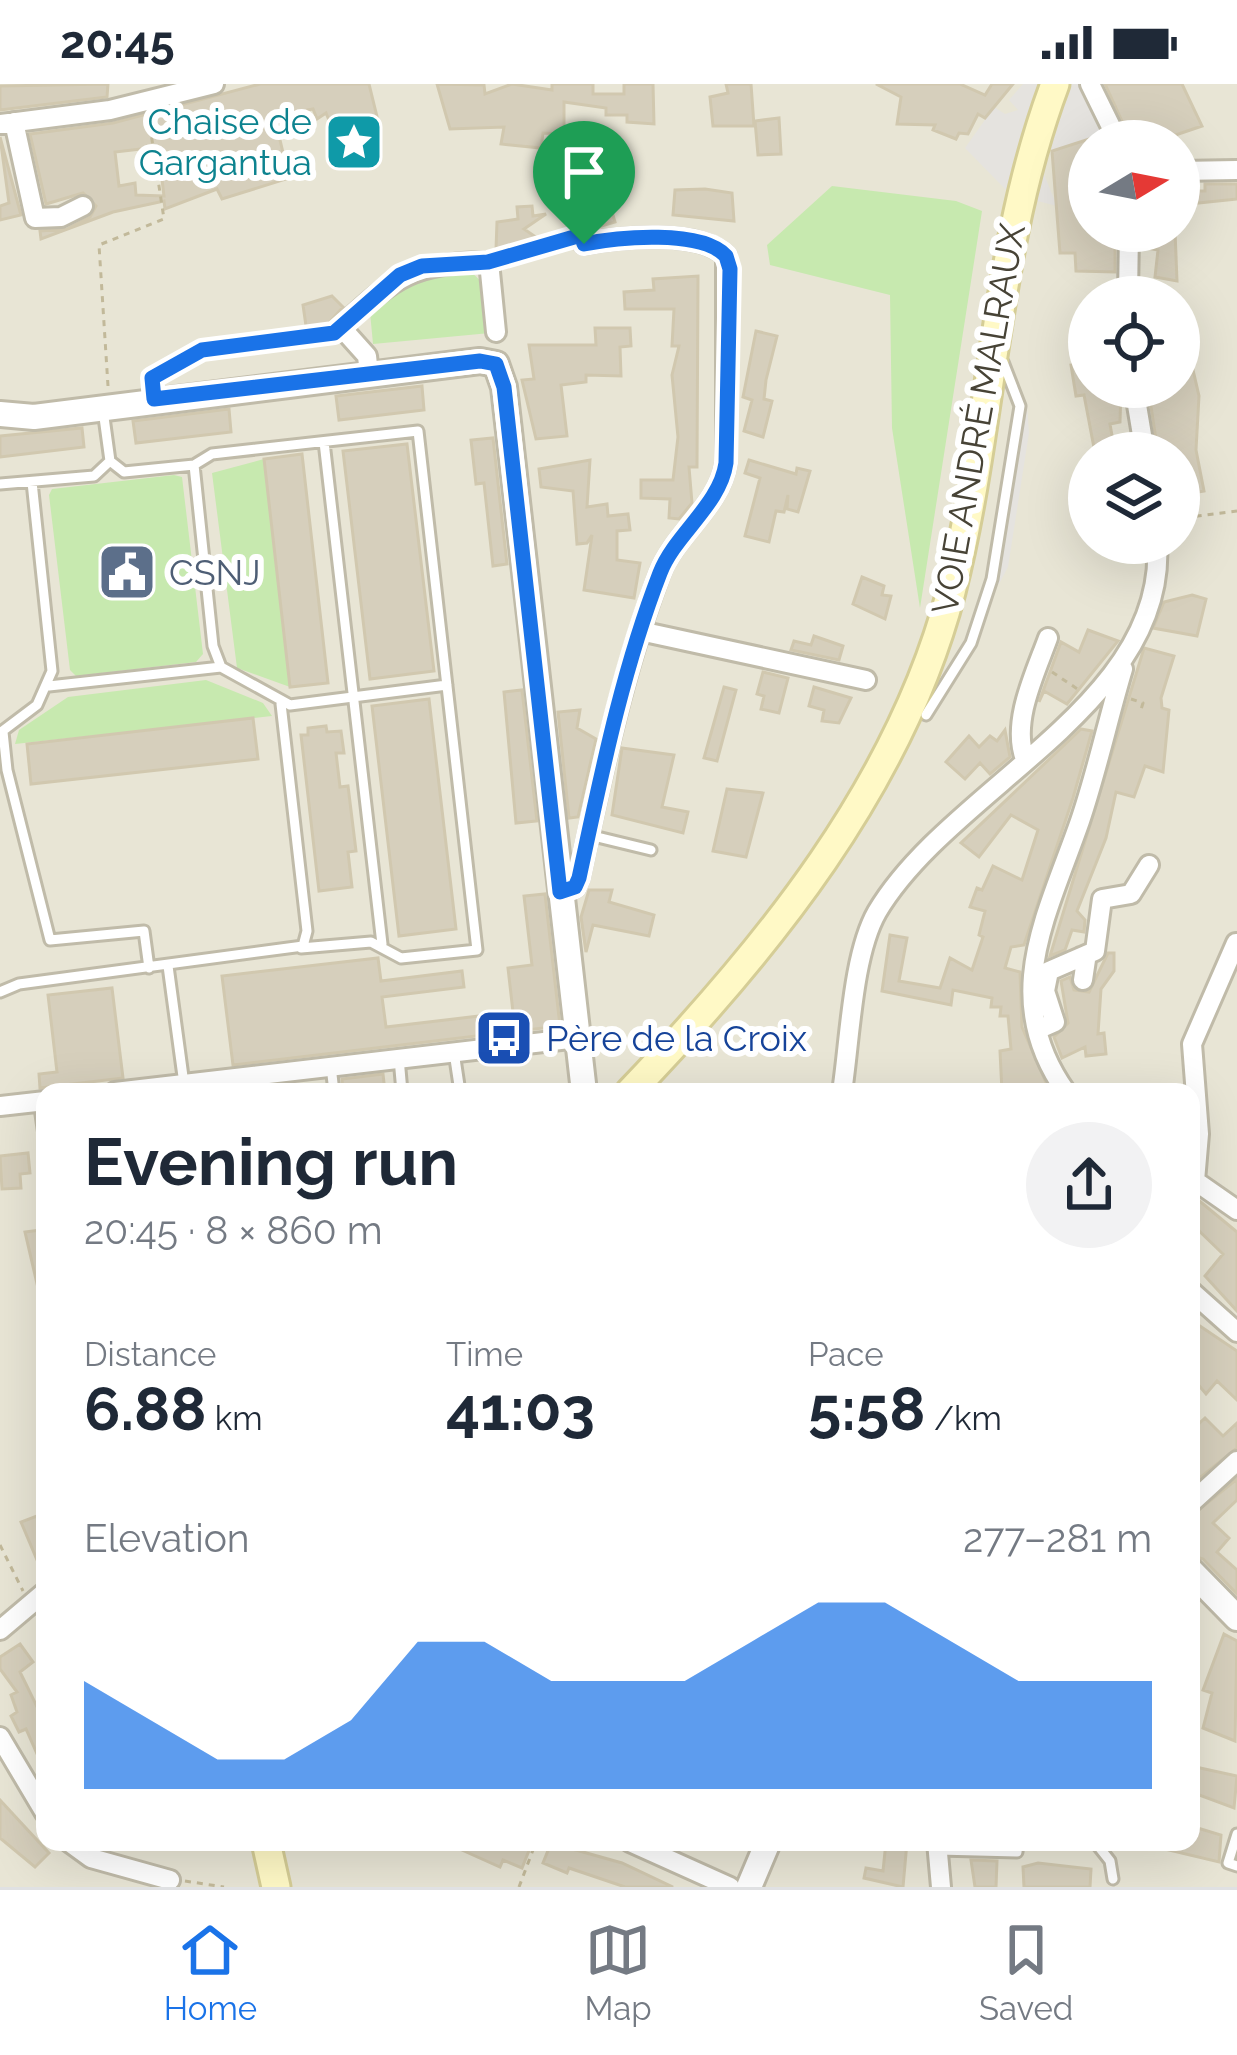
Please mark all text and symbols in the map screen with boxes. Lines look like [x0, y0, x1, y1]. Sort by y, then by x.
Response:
text: 20:45 [60, 16, 175, 69]
place label: Chaise de Gargantua [139, 100, 312, 183]
place icon: Chaise de Gargantua [323, 111, 385, 173]
north arrow [1068, 120, 1200, 252]
map controls [1068, 120, 1200, 564]
pin [533, 121, 635, 244]
icon: arrive [551, 139, 617, 205]
street label: VOIE ANDRÉ MALRAUX [923, 220, 1033, 617]
button: locate [1068, 276, 1200, 408]
button: layers [1068, 432, 1200, 564]
public building icon: CSNJ [96, 541, 158, 603]
place label: CSNJ [169, 551, 261, 593]
bus stop icon: Père de la Croix [473, 1007, 535, 1069]
place label: Père de la Croix [546, 1017, 807, 1059]
button: share [1026, 1122, 1152, 1248]
text: Evening run [84, 1123, 458, 1200]
text: 20:45 · 8 × 860 m [84, 1207, 382, 1253]
text: Distance [84, 1335, 216, 1374]
text: Time [446, 1335, 523, 1374]
text: Pace [808, 1335, 884, 1374]
text: 6.88 [84, 1374, 206, 1444]
text: 41:03 [446, 1374, 595, 1444]
text: 5:58 [808, 1374, 926, 1444]
text: km [206, 1399, 263, 1438]
text: /km [926, 1399, 1002, 1438]
text: Elevation [84, 1515, 250, 1561]
text: 277–281 m [963, 1515, 1152, 1561]
tab: Home [164, 1917, 257, 2028]
tab: Map [584, 1917, 652, 2028]
tab: Saved [979, 1917, 1073, 2028]

